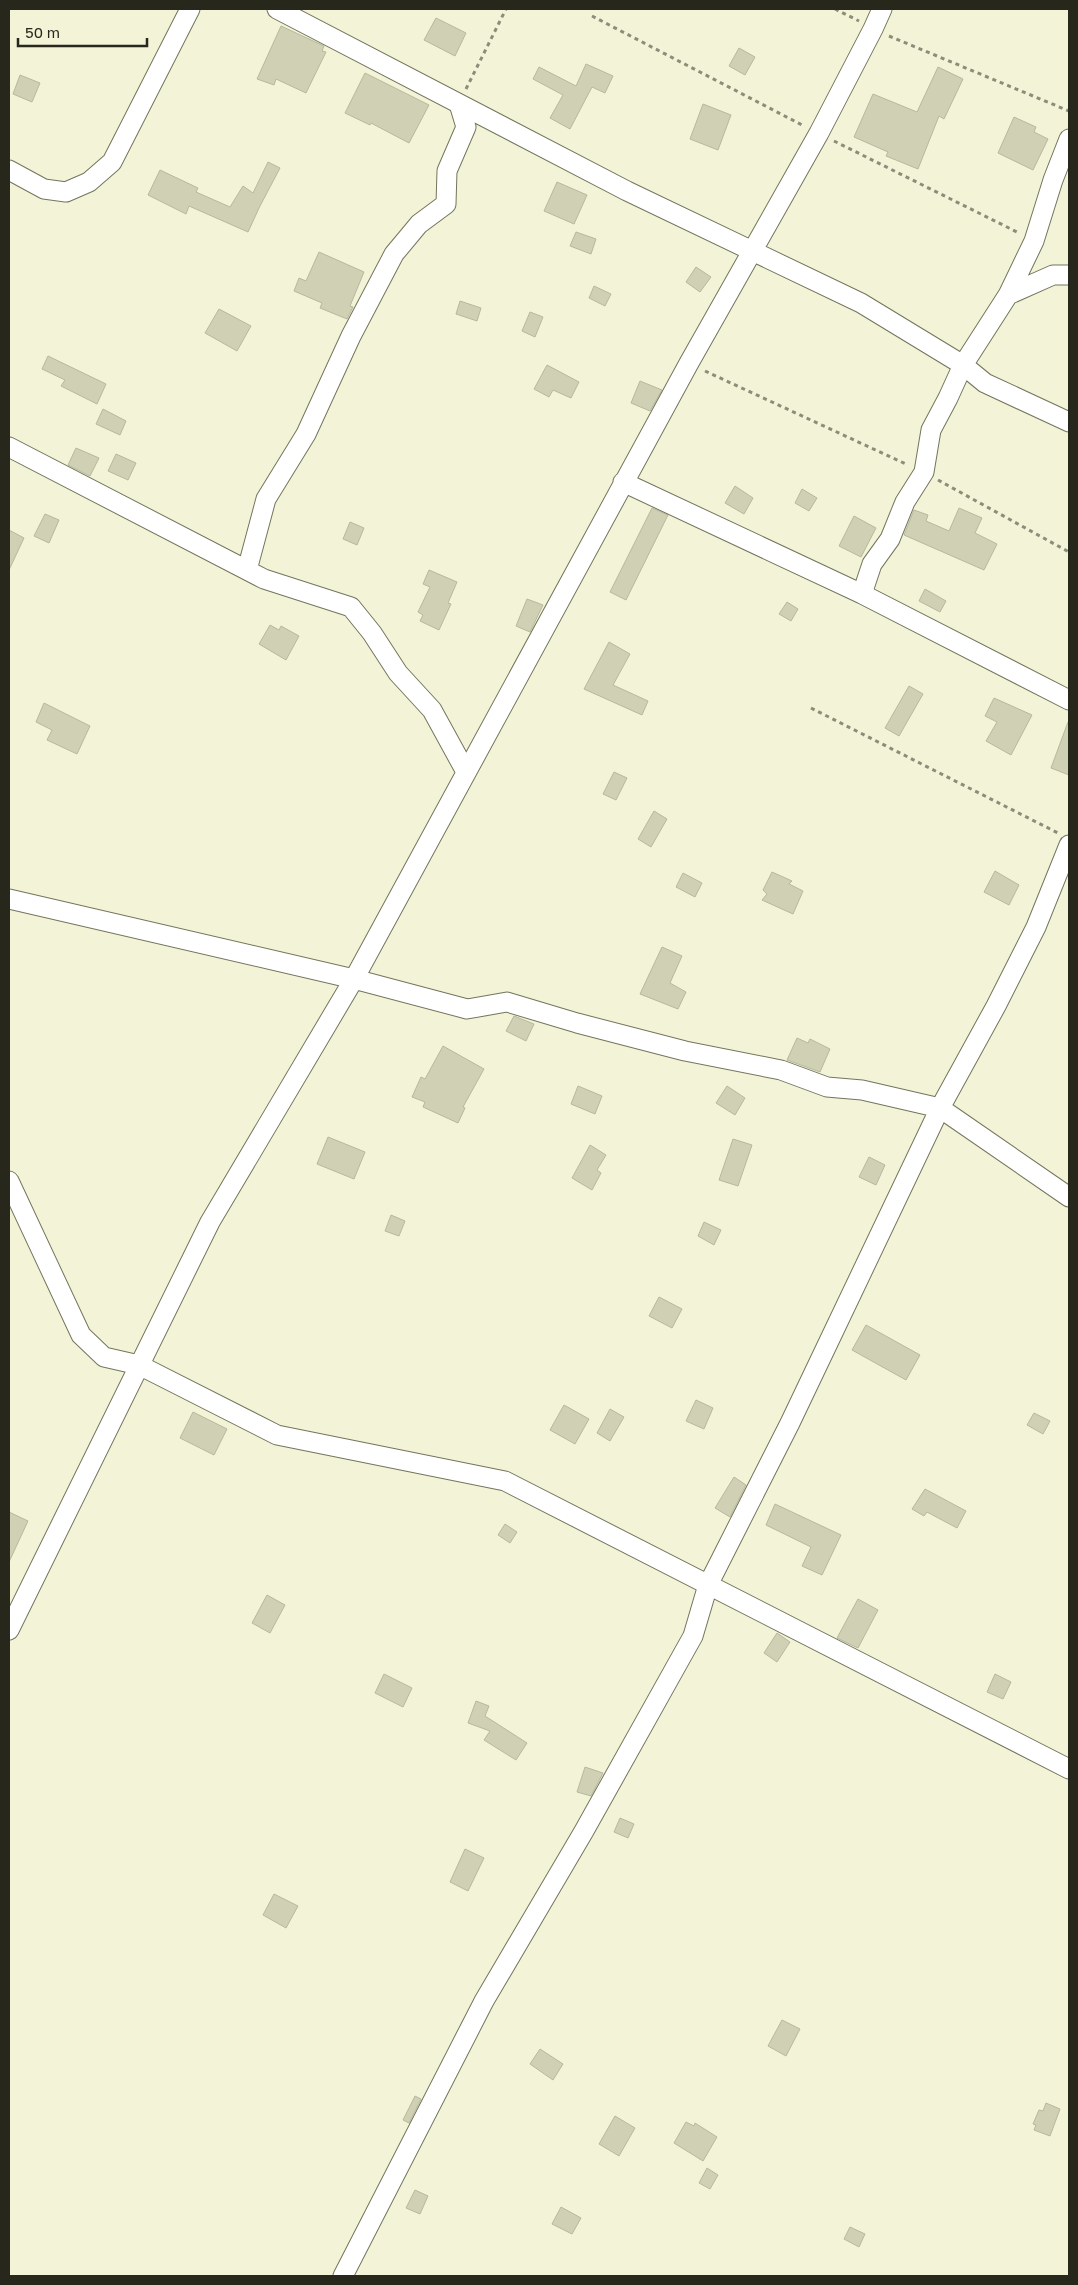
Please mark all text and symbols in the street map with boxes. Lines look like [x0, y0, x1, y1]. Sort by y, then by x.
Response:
scale bar [18, 15, 146, 47]
text: 50 m [25, 23, 60, 41]

